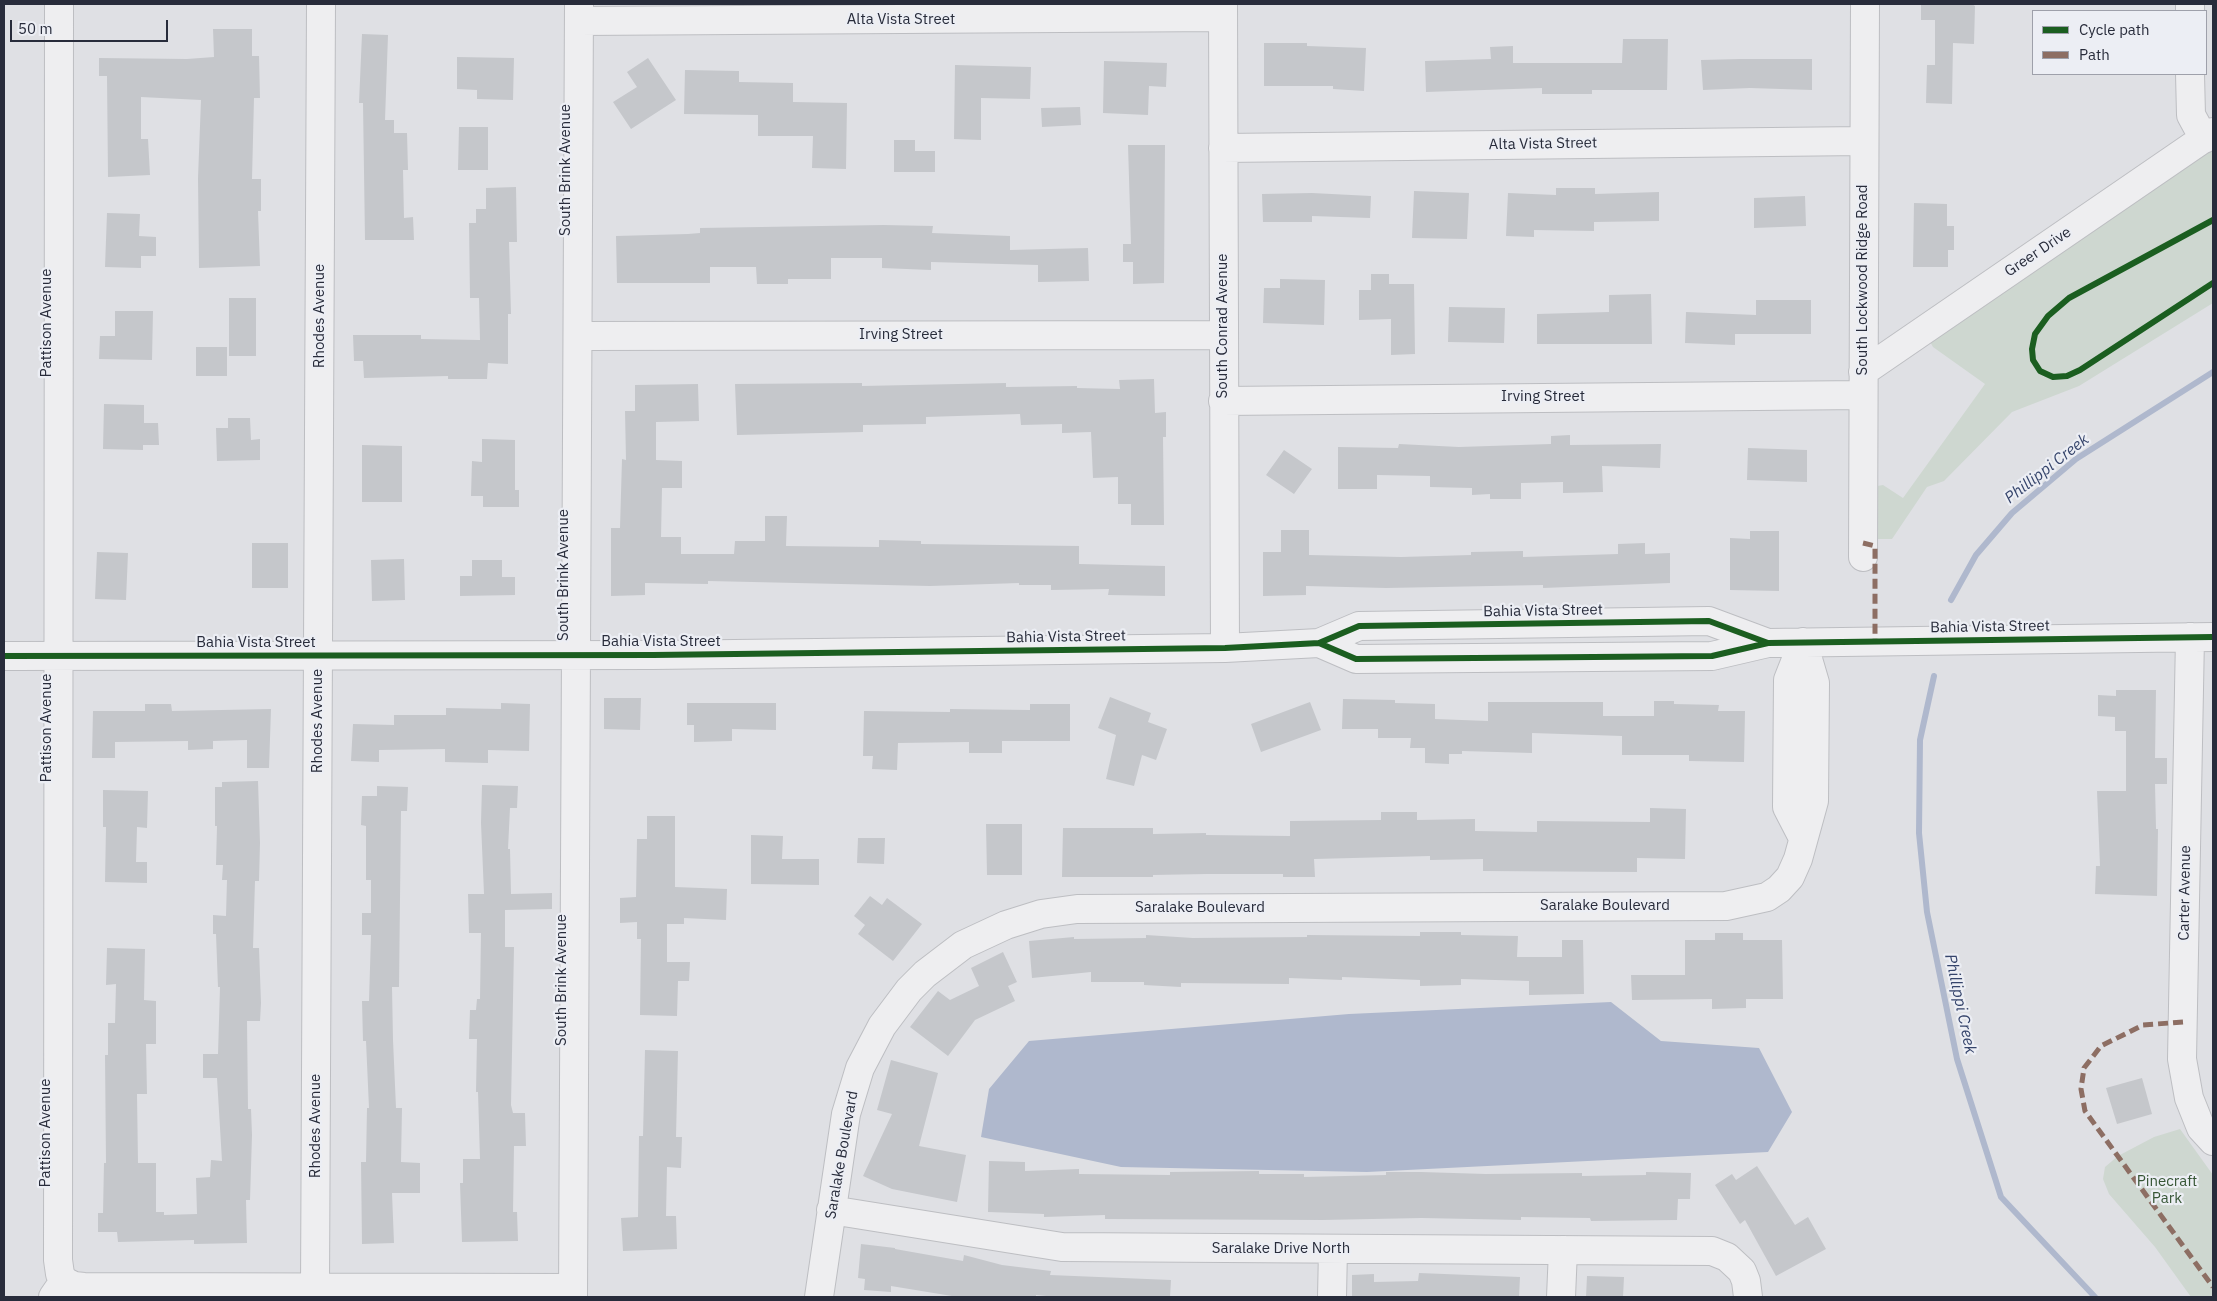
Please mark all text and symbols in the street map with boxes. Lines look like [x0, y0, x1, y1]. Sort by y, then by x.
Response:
scale bar [12, 10, 170, 42]
legend [2032, 10, 2207, 75]
street label: Alta Vista Street [847, 11, 955, 29]
text: 50 m [18, 19, 53, 38]
text: Cycle path [2079, 20, 2150, 39]
text: Path [2079, 45, 2110, 64]
street label: South Brink Avenue [557, 104, 575, 236]
street label: Alta Vista Street [1489, 134, 1597, 154]
street label: South Lockwood Ridge Road [1854, 185, 1872, 375]
street label: Greer Drive [2001, 223, 2075, 281]
street label: South Conrad Avenue [1214, 254, 1232, 398]
street label: Rhodes Avenue [311, 264, 329, 368]
street label: Pattison Avenue [38, 269, 56, 377]
street label: Irving Street [859, 326, 943, 344]
street label: Irving Street [1501, 388, 1585, 406]
water label: Phillippi Creek [2001, 430, 2093, 508]
street label: South Brink Avenue [555, 509, 573, 641]
street label: Bahia Vista Street [1483, 601, 1603, 621]
street label: Bahia Vista Street [1930, 617, 2050, 637]
street label: Bahia Vista Street [1006, 627, 1126, 647]
street label: Bahia Vista Street [601, 633, 721, 651]
street label: Bahia Vista Street [196, 634, 316, 652]
street label: Rhodes Avenue [309, 669, 327, 773]
street label: Pattison Avenue [38, 674, 56, 782]
street label: Carter Avenue [2175, 845, 2195, 941]
street label: Saralake Boulevard [1540, 897, 1670, 915]
street label: Saralake Boulevard [1135, 899, 1265, 917]
street label: South Brink Avenue [553, 914, 571, 1046]
water label: Phillippi Creek [1940, 952, 1980, 1056]
street label: Rhodes Avenue [307, 1074, 325, 1178]
street label: Pattison Avenue [37, 1079, 55, 1187]
street label: Saralake Boulevard [822, 1089, 862, 1221]
park label: Pinecraft Park [2137, 1173, 2197, 1208]
street label: Saralake Drive North [1212, 1240, 1350, 1258]

